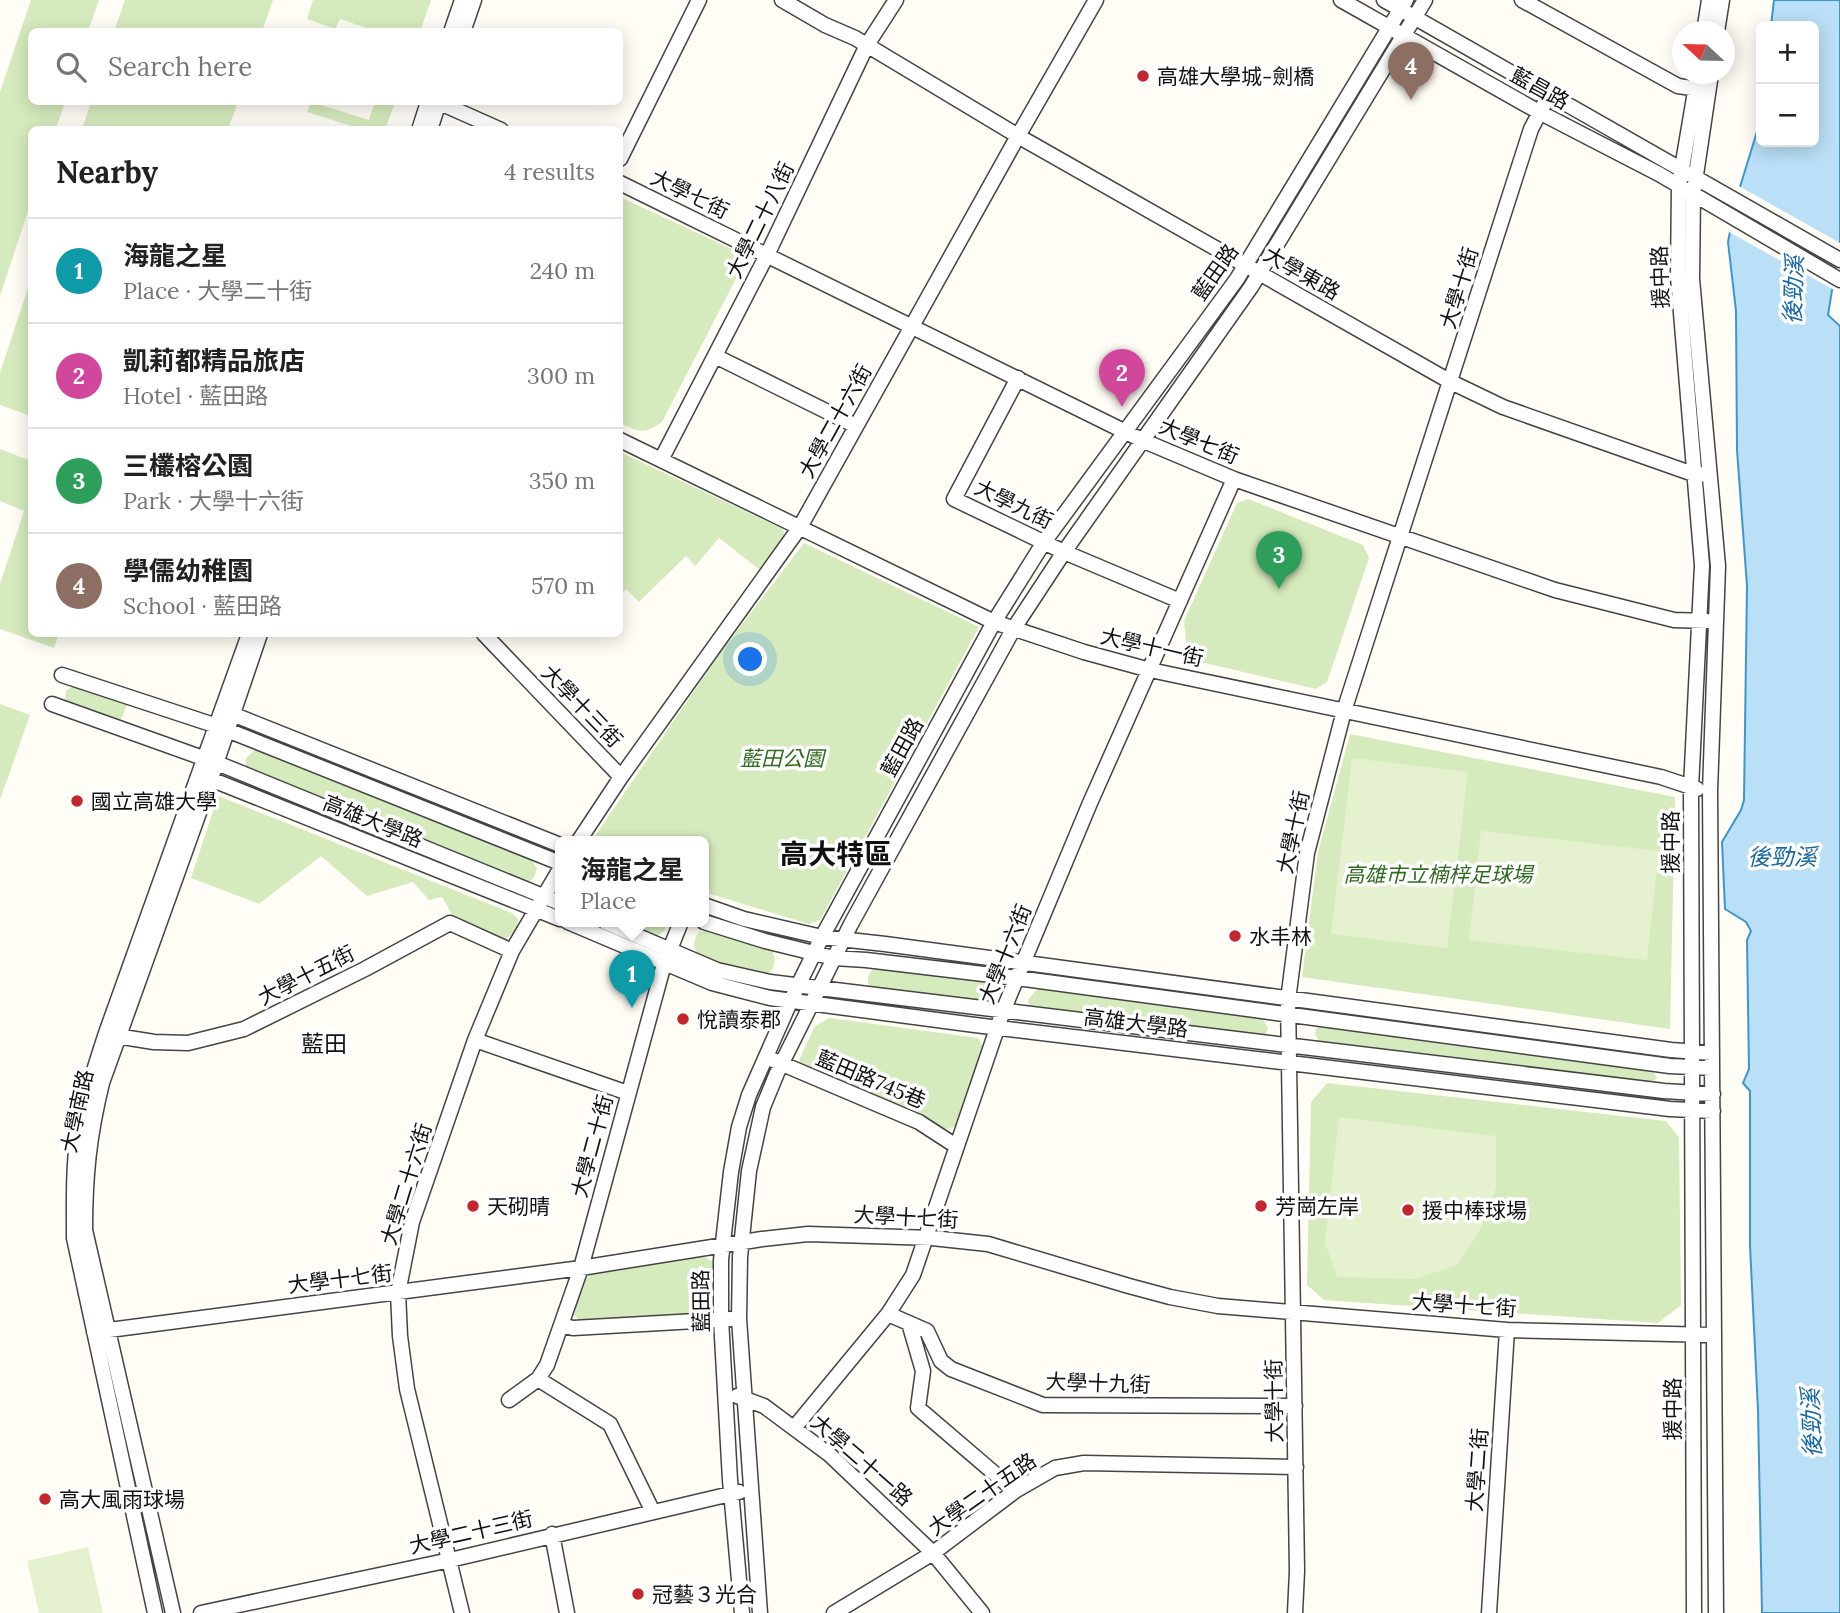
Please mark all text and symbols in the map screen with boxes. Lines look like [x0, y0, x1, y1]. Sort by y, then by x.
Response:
north arrow [1672, 21, 1735, 84]
map controls [1756, 21, 1819, 147]
button: + [1756, 21, 1819, 84]
search box [28, 28, 623, 105]
pin: 4 [1388, 42, 1434, 100]
icon: search [52, 48, 90, 86]
text: Search here [108, 50, 252, 83]
street label: 藍昌路 [1506, 61, 1574, 115]
place label: 高雄大學城-劍橋 [1157, 63, 1314, 90]
marker: 高雄大學城-劍橋 [1135, 68, 1151, 84]
button: − [1756, 84, 1819, 147]
text: Nearby [56, 153, 158, 191]
text: 4 results [504, 157, 595, 186]
street label: 大學二十八街 [720, 157, 800, 283]
street label: 大學七街 [646, 163, 734, 225]
street label: 藍田路 [1186, 238, 1244, 306]
text: 海龍之星 [123, 239, 227, 272]
street label: 大學東路 [1259, 240, 1345, 306]
street label: 大學十街 [1434, 244, 1484, 332]
street label: 援中路 [1645, 245, 1675, 309]
water label: 後勁溪 [1777, 252, 1809, 325]
text: 1 [74, 256, 84, 285]
text: 240 m [530, 256, 595, 285]
text: Place · 大學二十街 [123, 276, 312, 305]
text: 凱莉都精品旅店 [123, 344, 305, 377]
pin: 2 [1099, 349, 1145, 407]
street label: 大學二十六街 [793, 359, 877, 483]
text: 2 [73, 361, 85, 390]
text: 300 m [527, 361, 595, 390]
text: Hotel · 藍田路 [123, 381, 268, 410]
street label: 大學七街 [1155, 412, 1243, 470]
text: 三欉榕公園 [123, 449, 253, 482]
text: 3 [73, 466, 85, 495]
text: 350 m [529, 466, 595, 495]
street label: 大學九街 [970, 473, 1058, 535]
text: Park · 大學十六街 [123, 486, 304, 515]
pin: 3 [1256, 531, 1302, 589]
text: 學儒幼稚園 [123, 554, 253, 587]
text: 4 [73, 571, 85, 600]
text: 570 m [531, 571, 595, 600]
text: School · 藍田路 [123, 591, 282, 620]
street label: 大學十一街 [1098, 622, 1206, 672]
your location [733, 642, 767, 676]
street label: 大學十三街 [536, 659, 628, 753]
street label: 藍田路 [875, 713, 929, 781]
park label: 藍田公園 [740, 745, 827, 772]
place label: 國立高雄大學 [91, 788, 217, 815]
street label: 大學十街 [1271, 788, 1315, 876]
street label: 高雄大學路 [319, 789, 427, 853]
marker: 國立高雄大學 [69, 793, 85, 809]
street label: 援中路 [1657, 811, 1684, 874]
popup [555, 836, 709, 927]
district label: 高大特區 [780, 836, 892, 872]
water label: 後勁溪 [1748, 842, 1820, 871]
text: 海龍之星 [580, 853, 684, 886]
park label: 高雄市立楠梓足球場 [1344, 861, 1534, 888]
text: Place [580, 886, 637, 915]
street label: 大學十六街 [973, 900, 1037, 1008]
place label: 水丰林 [1249, 923, 1312, 950]
marker: 水丰林 [1227, 928, 1243, 944]
street label: 大學十五街 [253, 939, 359, 1011]
pin: 1 [609, 950, 655, 1008]
street label: 高雄大學路 [1082, 1003, 1190, 1043]
place label: 悅讀泰郡 [697, 1006, 781, 1033]
marker: 悅讀泰郡 [675, 1011, 691, 1027]
district label: 藍田 [301, 1029, 347, 1058]
street label: 藍田路745巷 [812, 1044, 930, 1114]
street label: 大學南路 [55, 1067, 99, 1155]
street label: 大學二十街 [565, 1092, 619, 1200]
street label: 大學二十六街 [375, 1120, 437, 1248]
place label: 天砌晴 [487, 1193, 550, 1220]
place label: 芳崗左岸 [1275, 1193, 1359, 1220]
place label: 援中棒球場 [1422, 1197, 1527, 1224]
marker: 天砌晴 [465, 1198, 481, 1214]
marker: 芳崗左岸 [1253, 1198, 1269, 1214]
street label: 大學十七街 [853, 1201, 959, 1233]
marker: 援中棒球場 [1400, 1202, 1416, 1218]
street label: 大學十七街 [286, 1259, 394, 1299]
street label: 藍田路 [687, 1269, 715, 1333]
street label: 大學十七街 [1411, 1288, 1517, 1322]
street label: 大學十街 [1260, 1359, 1288, 1443]
street label: 大學十九街 [1045, 1368, 1151, 1398]
street label: 援中路 [1659, 1378, 1686, 1441]
water label: 後勁溪 [1795, 1385, 1827, 1458]
street label: 大學二十一路 [806, 1408, 918, 1512]
street label: 大學二街 [1461, 1427, 1493, 1513]
street label: 大學二十五路 [923, 1447, 1041, 1541]
place label: 高大風雨球場 [59, 1486, 185, 1513]
marker: 高大風雨球場 [37, 1491, 53, 1507]
street label: 大學二十三街 [407, 1505, 535, 1559]
place label: 冠藝３光合 [652, 1581, 757, 1608]
marker: 冠藝３光合 [630, 1586, 646, 1602]

